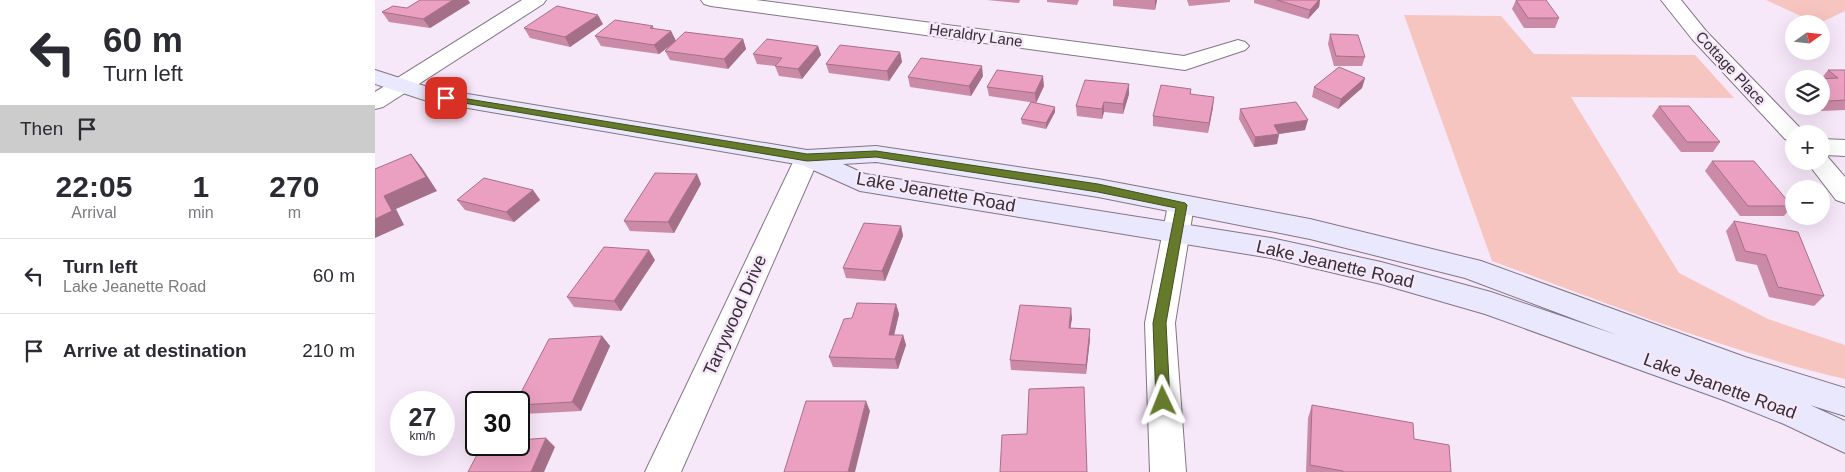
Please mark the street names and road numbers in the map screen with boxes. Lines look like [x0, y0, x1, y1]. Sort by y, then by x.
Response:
street label: Heraldry Lane [928, 20, 1024, 50]
street label: Cottage Place [1693, 28, 1769, 108]
street label: Lake Jeanette Road [855, 168, 1017, 216]
street label: Lake Jeanette Road [1254, 236, 1416, 292]
street label: Tarrywood Drive [699, 252, 771, 378]
street label: Lake Jeanette Road [1641, 349, 1799, 423]

